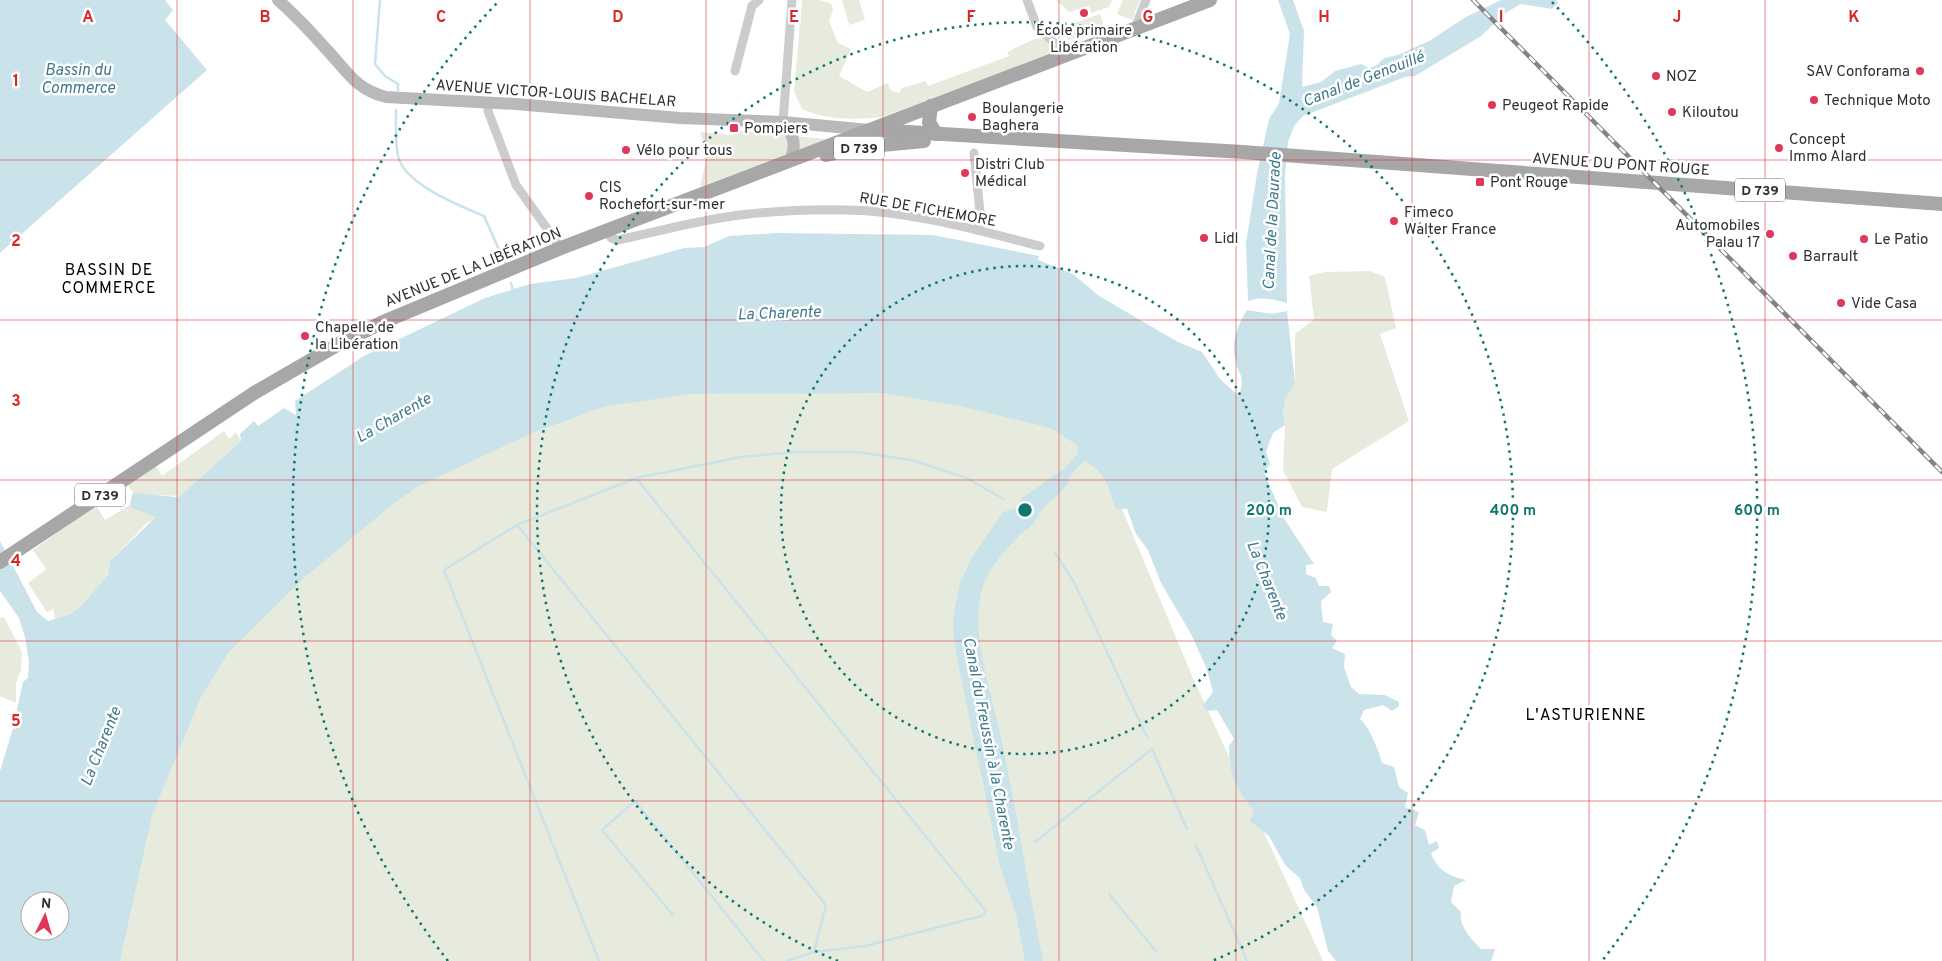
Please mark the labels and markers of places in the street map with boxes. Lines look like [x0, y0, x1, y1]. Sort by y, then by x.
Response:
marker: École primaire Libération [1078, 7, 1090, 19]
place label: École primaire Libération [1036, 21, 1132, 58]
place label: SAV Conforama [1806, 63, 1910, 82]
marker: SAV Conforama [1914, 65, 1926, 77]
place label: NOZ [1666, 68, 1697, 87]
marker: NOZ [1650, 70, 1662, 82]
place label: Technique Moto [1824, 92, 1931, 111]
marker: Technique Moto [1808, 94, 1820, 106]
place label: Peugeot Rapide [1502, 97, 1609, 116]
marker: Peugeot Rapide [1486, 99, 1498, 111]
place label: Boulangerie Baghera [982, 100, 1064, 136]
place label: Kiloutou [1682, 104, 1739, 123]
marker: Kiloutou [1666, 106, 1678, 118]
marker: Boulangerie Baghera [966, 111, 978, 123]
place label: Pompiers [744, 120, 808, 139]
marker: Pompiers [728, 122, 740, 134]
place label: Concept Immo Alard [1789, 131, 1866, 167]
place label: Vélo pour tous [636, 142, 733, 161]
marker: Concept Immo Alard [1773, 142, 1785, 154]
marker: Vélo pour tous [620, 144, 632, 156]
place label: Distri Club Médical [975, 156, 1045, 192]
marker: Distri Club Médical [959, 167, 971, 179]
place label: Pont Rouge [1490, 174, 1568, 193]
marker: Pont Rouge [1474, 176, 1486, 188]
place label: CIS Rochefort-sur-mer [599, 179, 725, 215]
marker: CIS Rochefort-sur-mer [583, 190, 595, 202]
place label: Fimeco Walter France [1404, 204, 1496, 240]
marker: Fimeco Walter France [1388, 215, 1400, 227]
place label: Automobiles Palau 17 [1675, 217, 1760, 253]
marker: Automobiles Palau 17 [1764, 228, 1776, 240]
place label: Lidl [1214, 230, 1239, 249]
place label: Le Patio [1874, 231, 1928, 250]
marker: Lidl [1198, 232, 1210, 244]
marker: Le Patio [1858, 233, 1870, 245]
place label: Barrault [1803, 248, 1858, 267]
marker: Barrault [1787, 250, 1799, 262]
place label: Vide Casa [1851, 295, 1917, 314]
marker: Vide Casa [1835, 297, 1847, 309]
place label: Chapelle de la Libération [315, 319, 398, 355]
marker: Chapelle de la Libération [299, 330, 311, 342]
centre of rings [1016, 501, 1034, 519]

